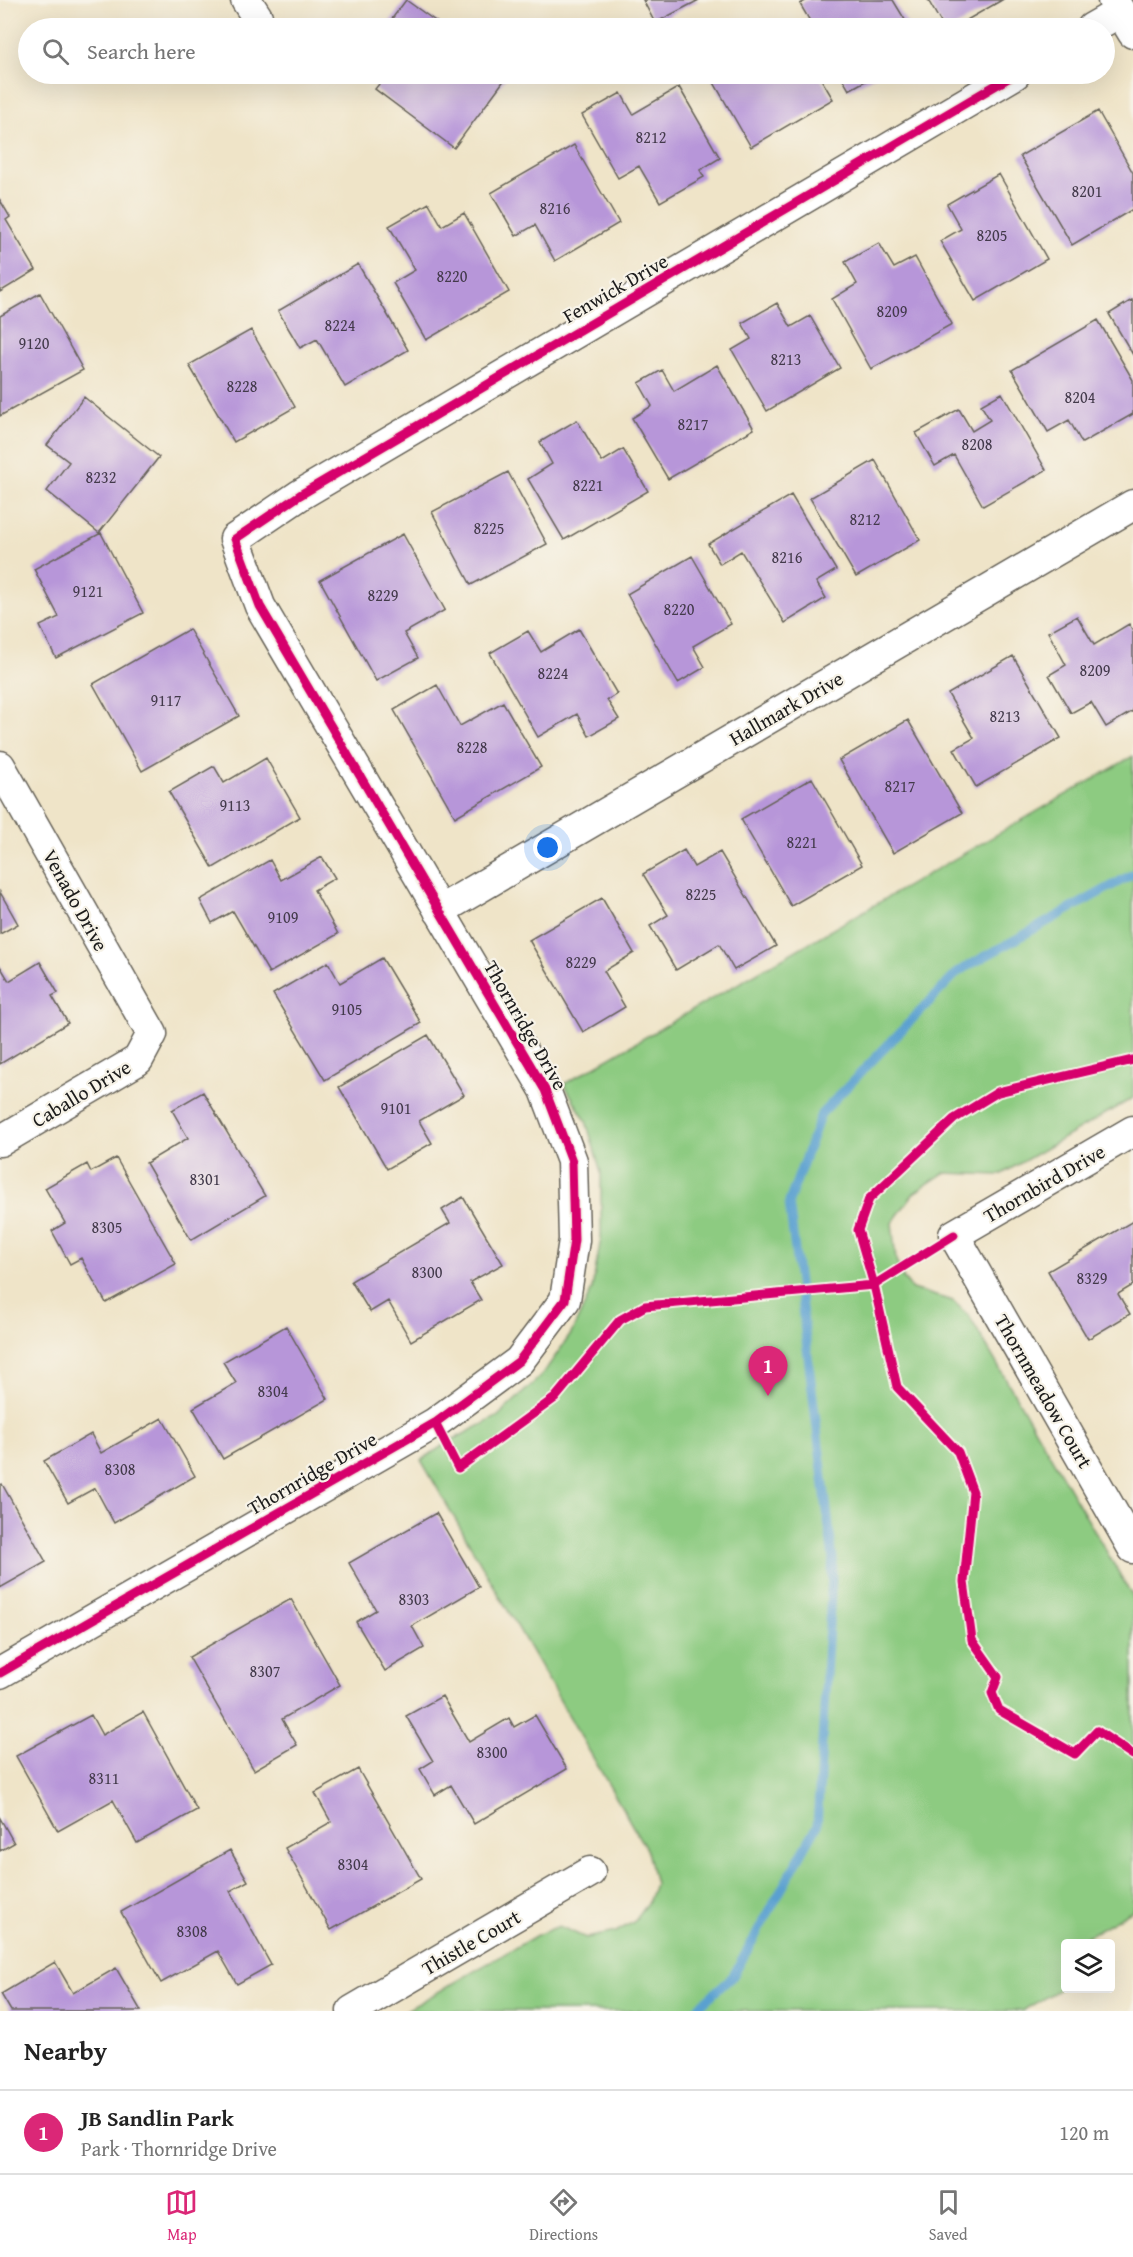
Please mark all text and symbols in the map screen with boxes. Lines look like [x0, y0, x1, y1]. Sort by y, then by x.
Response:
search box [18, 18, 1115, 84]
icon: search [39, 35, 72, 68]
text: Search here [87, 35, 196, 67]
house number: 8212 [636, 125, 666, 149]
house number: 8201 [1072, 179, 1102, 203]
house number: 8216 [540, 196, 571, 220]
house number: 8205 [977, 223, 1007, 247]
street label: Fenwick Drive [557, 246, 673, 330]
house number: 8220 [437, 264, 468, 288]
house number: 8209 [877, 299, 908, 323]
house number: 8224 [325, 313, 356, 337]
house number: 9120 [19, 331, 50, 355]
house number: 8213 [771, 347, 801, 371]
house number: 8228 [227, 374, 258, 398]
house number: 8204 [1065, 385, 1096, 409]
house number: 8217 [678, 412, 709, 436]
house number: 8208 [962, 432, 993, 456]
house number: 8232 [86, 465, 116, 489]
house number: 8221 [573, 473, 603, 497]
house number: 8212 [850, 507, 880, 531]
house number: 8225 [474, 516, 504, 540]
house number: 8216 [772, 545, 803, 569]
house number: 9121 [73, 579, 103, 603]
house number: 8229 [368, 583, 399, 607]
house number: 8220 [664, 597, 695, 621]
house number: 8209 [1080, 658, 1111, 682]
house number: 8224 [538, 661, 569, 685]
street label: Hallmark Drive [724, 664, 848, 752]
house number: 9117 [151, 688, 182, 712]
house number: 8213 [990, 704, 1020, 728]
house number: 8228 [457, 735, 488, 759]
house number: 8217 [885, 774, 916, 798]
house number: 9113 [220, 793, 250, 817]
house number: 8221 [787, 830, 817, 854]
your location [533, 833, 562, 862]
street label: Venado Drive [36, 844, 116, 956]
house number: 8225 [686, 882, 716, 906]
house number: 9109 [268, 905, 299, 929]
house number: 8229 [566, 950, 597, 974]
street label: Thornridge Drive [477, 955, 575, 1095]
house number: 9105 [332, 997, 362, 1021]
street label: Caballo Drive [26, 1052, 136, 1134]
house number: 9101 [381, 1096, 411, 1120]
street label: Thornbird Drive [978, 1136, 1110, 1230]
house number: 8301 [190, 1167, 220, 1191]
house number: 8305 [92, 1215, 122, 1239]
house number: 8300 [412, 1260, 443, 1284]
house number: 8329 [1077, 1266, 1108, 1290]
street label: Thornmeadow Court [988, 1309, 1100, 1473]
pin: 1 [748, 1346, 788, 1396]
house number: 8304 [258, 1379, 289, 1403]
street label: Thornridge Drive [242, 1424, 382, 1522]
house number: 8308 [105, 1457, 136, 1481]
house number: 8303 [399, 1587, 429, 1611]
house number: 8307 [250, 1659, 281, 1683]
house number: 8300 [477, 1740, 508, 1764]
house number: 8311 [89, 1766, 119, 1790]
house number: 8304 [338, 1852, 369, 1876]
street label: Thistle Court [416, 1902, 526, 1982]
house number: 8308 [177, 1919, 208, 1943]
map controls [1061, 1939, 1115, 1993]
button: layers [1061, 1939, 1115, 1993]
text: Nearby [24, 2031, 107, 2070]
text: JB Sandlin Park [81, 2102, 234, 2134]
text: 1 [38, 2118, 49, 2147]
text: 120 m [1059, 2118, 1109, 2147]
text: Park · Thornridge Drive [81, 2134, 277, 2163]
tab: Map [165, 2186, 198, 2246]
tab: Directions [529, 2186, 598, 2246]
tab: Saved [929, 2186, 968, 2246]

